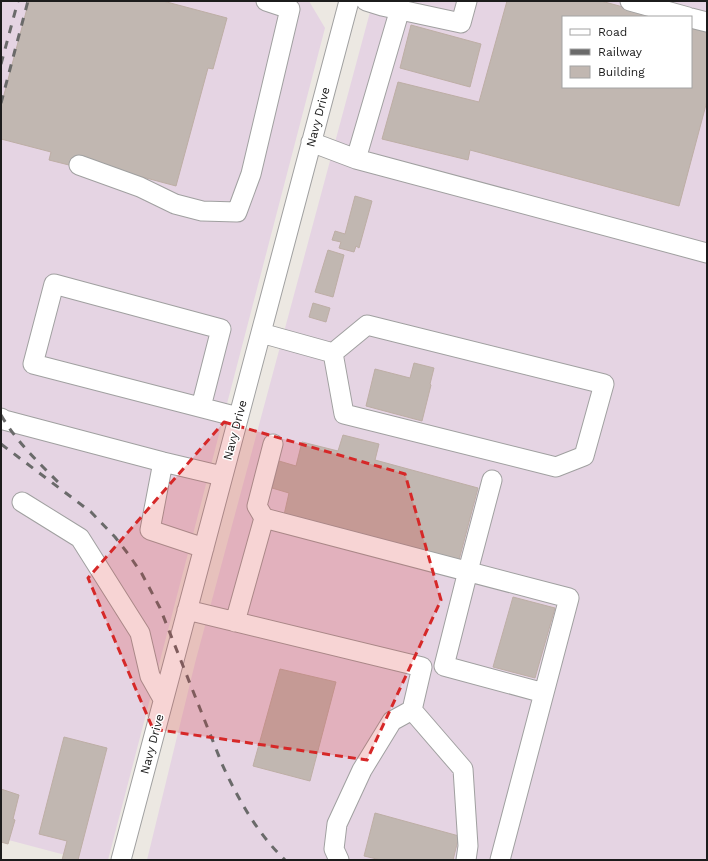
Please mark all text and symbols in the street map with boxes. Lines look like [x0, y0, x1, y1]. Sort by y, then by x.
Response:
legend [562, 16, 692, 88]
text: Road [598, 25, 627, 39]
text: Railway [598, 45, 643, 59]
text: Building [598, 65, 645, 79]
street label: Navy Drive [303, 85, 333, 148]
street label: Navy Drive [220, 398, 250, 461]
street label: Navy Drive [137, 712, 167, 775]

